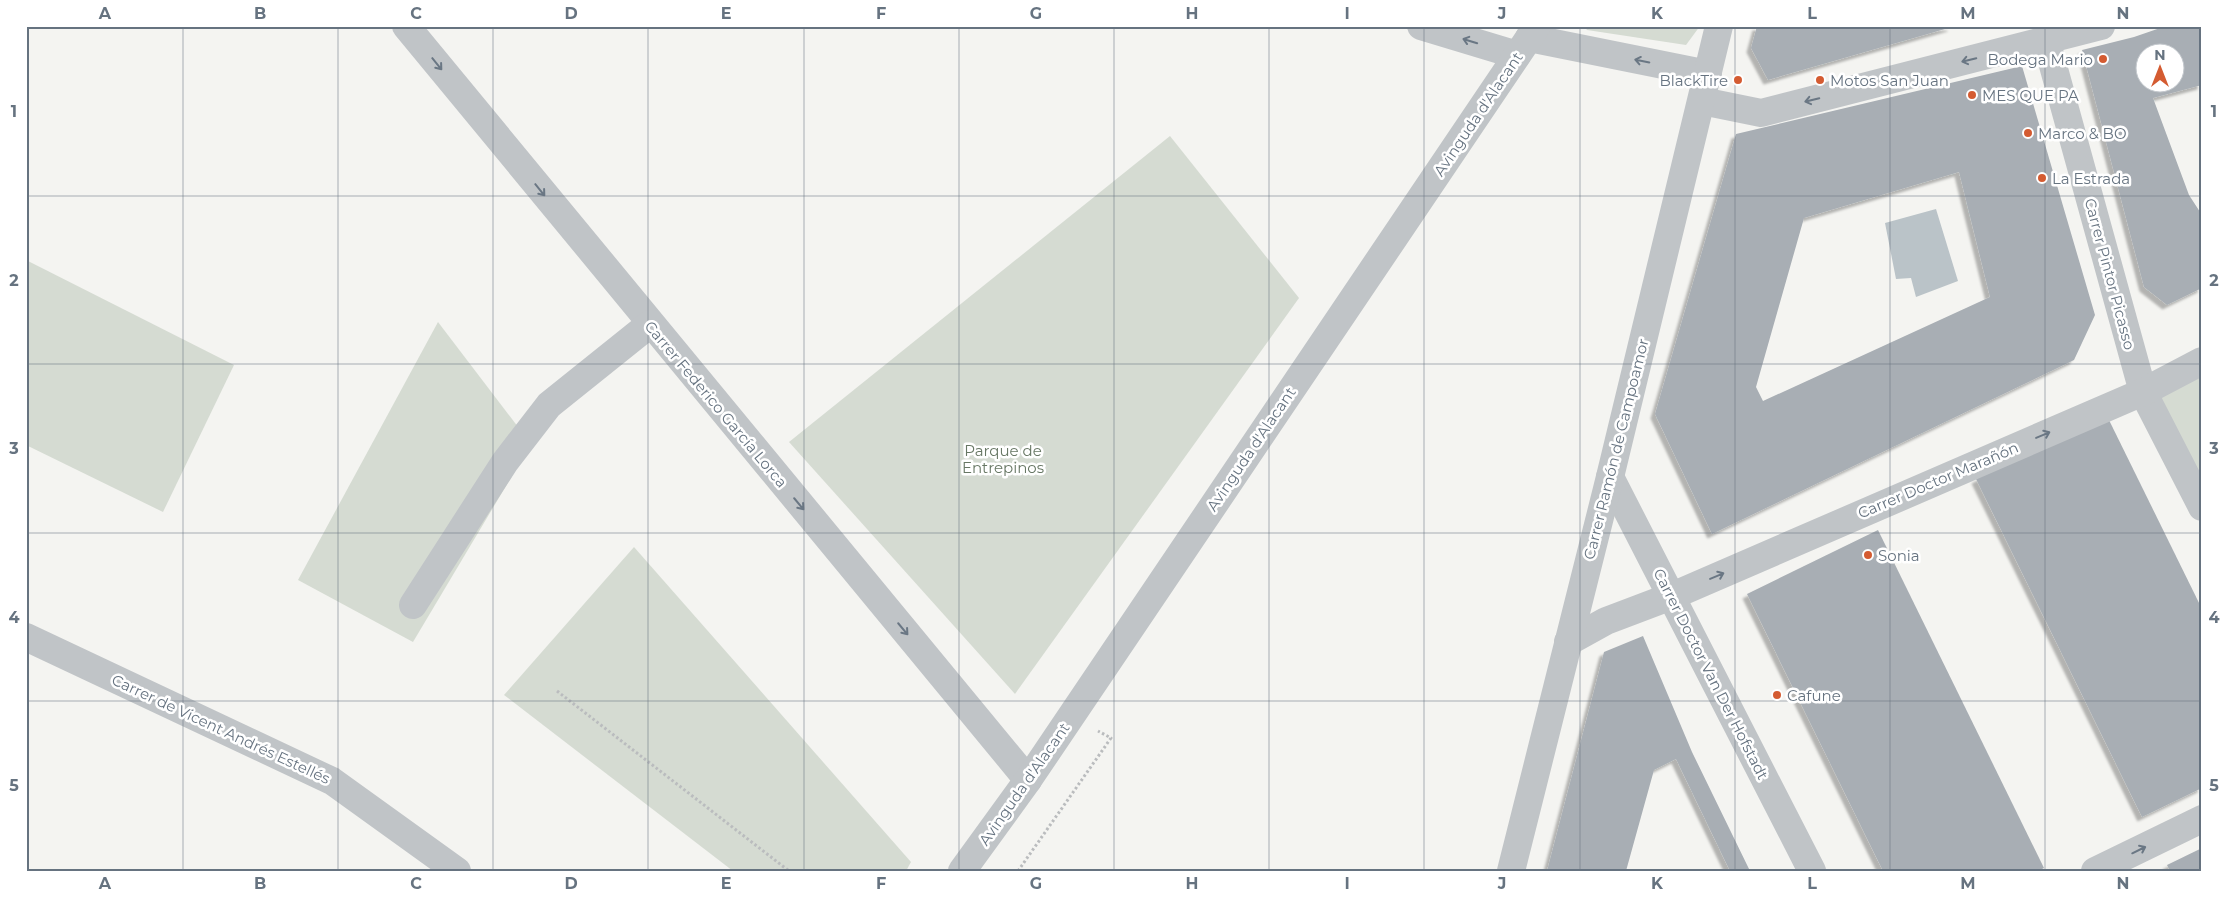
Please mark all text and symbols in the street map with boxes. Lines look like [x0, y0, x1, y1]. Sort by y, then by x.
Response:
text: A [98, 4, 112, 23]
text: B [254, 4, 266, 23]
text: C [410, 4, 422, 23]
text: D [564, 4, 578, 23]
text: E [721, 4, 731, 23]
text: F [876, 4, 886, 23]
text: G [1030, 4, 1042, 23]
text: H [1186, 4, 1198, 23]
text: I [1344, 4, 1350, 23]
text: J [1497, 4, 1506, 23]
text: K [1651, 4, 1664, 23]
text: L [1807, 4, 1817, 23]
text: M [1960, 4, 1976, 23]
text: N [2117, 4, 2129, 23]
one-way arrow [1463, 36, 1479, 46]
north arrow [2136, 42, 2186, 92]
text: N [2154, 46, 2166, 64]
street label: Avinguda d'Alacant [1429, 48, 1527, 180]
place label: Bodega Mario [1987, 50, 2093, 69]
marker: Bodega Mario [2097, 53, 2109, 65]
one-way arrow [1635, 56, 1651, 66]
one-way arrow [1962, 56, 1978, 65]
one-way arrow [432, 57, 443, 70]
place label: BlackTire [1659, 71, 1728, 90]
place label: Motos San Juan [1830, 71, 1949, 90]
marker: BlackTire [1732, 74, 1744, 86]
marker: Motos San Juan [1814, 74, 1826, 86]
place label: MES QUE PA [1982, 86, 2079, 105]
marker: MES QUE PA [1966, 89, 1978, 101]
one-way arrow [1804, 96, 1820, 105]
text: 1 [11, 102, 17, 121]
text: 1 [2211, 102, 2217, 121]
place label: Marco & BO [2038, 124, 2127, 143]
marker: Marco & BO [2022, 127, 2034, 139]
place label: La Estrada [2052, 169, 2130, 188]
marker: La Estrada [2036, 172, 2048, 184]
one-way arrow [535, 183, 546, 196]
street label: Carrer Pintor Picasso [2081, 196, 2139, 352]
text: 2 [9, 271, 19, 290]
text: 2 [2209, 271, 2219, 290]
street label: Carrer Federico García Lorca [641, 317, 791, 491]
street label: Carrer Ramón de Campoamor [1579, 336, 1653, 562]
street label: Avinguda d'Alacant [1202, 383, 1300, 515]
one-way arrow [2035, 429, 2050, 439]
street label: Carrer Doctor Marañón [1855, 438, 2021, 522]
text: 3 [8, 439, 19, 458]
text: 3 [2208, 439, 2219, 458]
park label: Parque de Entrepinos [962, 441, 1044, 477]
one-way arrow [794, 497, 805, 510]
place label: Sonia [1878, 546, 1920, 565]
marker: Sonia [1862, 549, 1874, 561]
street label: Carrer Doctor Van Der Hofstadt [1649, 565, 1773, 783]
one-way arrow [1709, 571, 1724, 581]
text: 4 [8, 608, 20, 627]
text: 4 [2208, 608, 2220, 627]
one-way arrow [897, 622, 908, 635]
street label: Carrer de Vicent Andrés Estellés [109, 670, 333, 788]
place label: Cafune [1787, 686, 1841, 705]
marker: Cafune [1771, 689, 1783, 701]
street label: Avinguda d'Alacant [974, 719, 1074, 849]
text: 5 [9, 776, 19, 795]
text: 5 [2209, 776, 2219, 795]
one-way arrow [2131, 844, 2146, 854]
text: A [98, 874, 112, 893]
text: B [254, 874, 266, 893]
text: C [410, 874, 422, 893]
text: D [564, 874, 578, 893]
text: E [721, 874, 731, 893]
text: F [876, 874, 886, 893]
text: G [1030, 874, 1042, 893]
text: H [1186, 874, 1198, 893]
text: I [1344, 874, 1350, 893]
text: J [1497, 874, 1506, 893]
text: K [1651, 874, 1664, 893]
text: L [1807, 874, 1817, 893]
text: M [1960, 874, 1976, 893]
text: N [2117, 874, 2129, 893]

